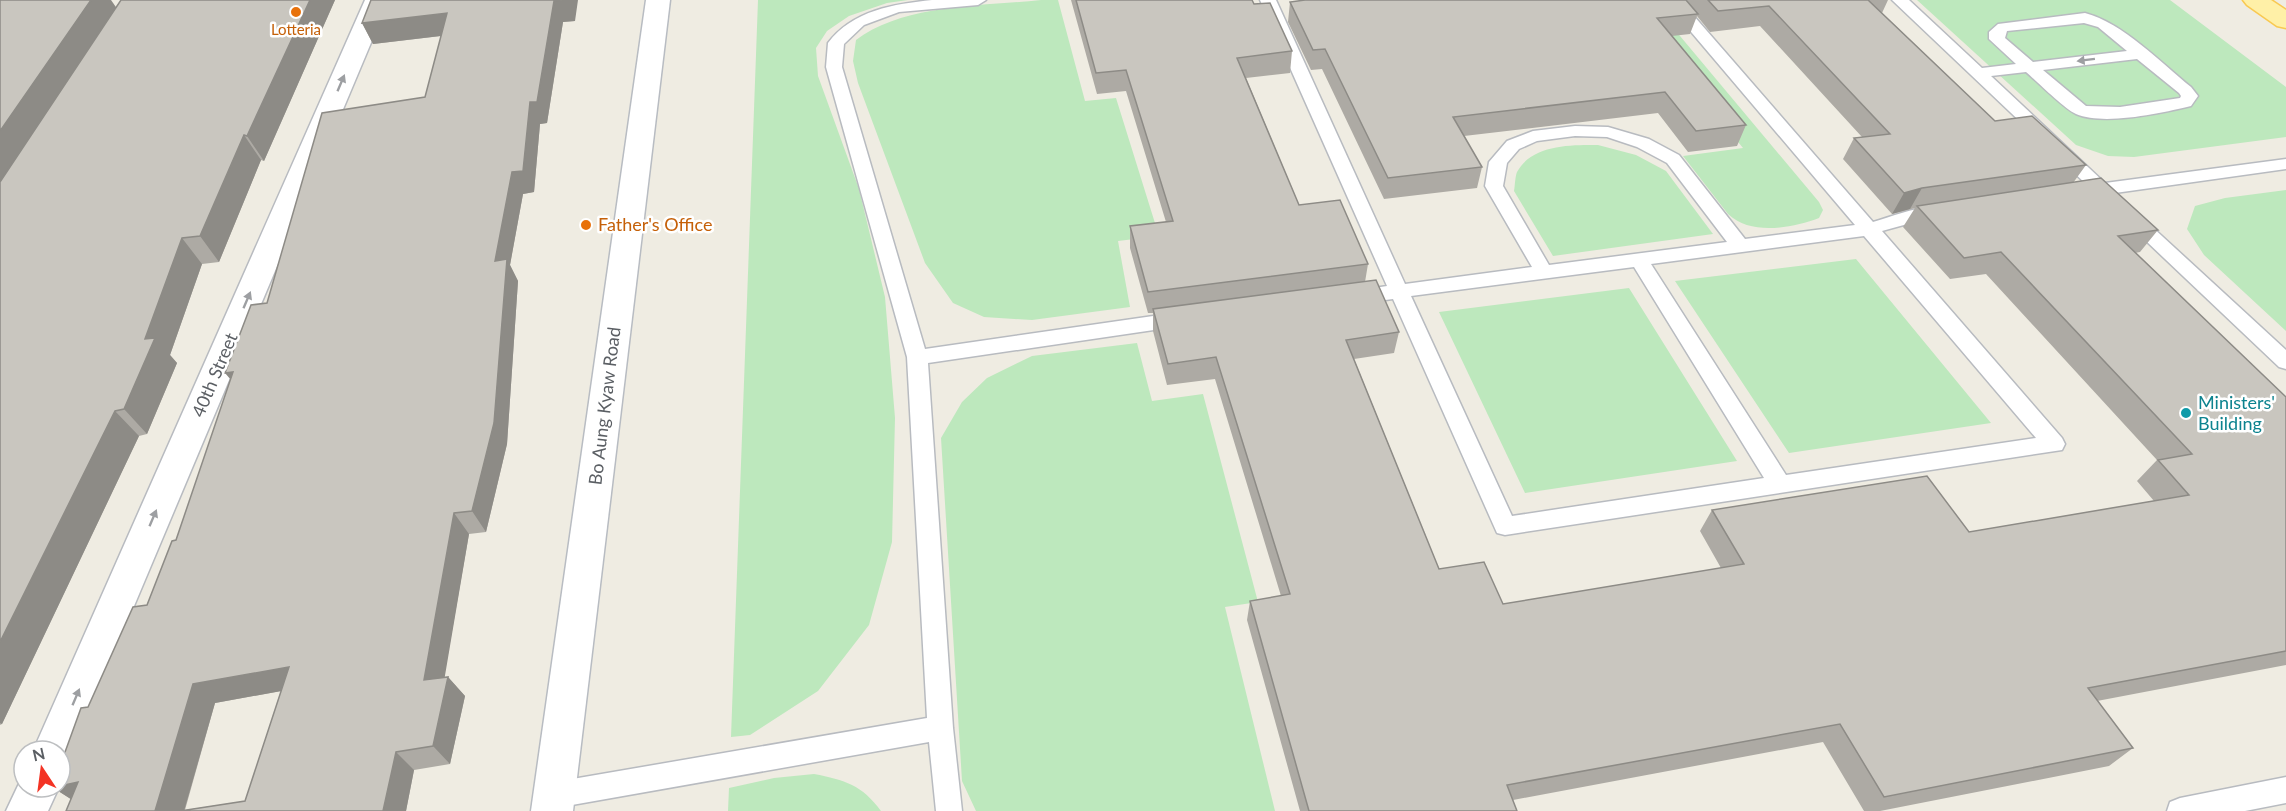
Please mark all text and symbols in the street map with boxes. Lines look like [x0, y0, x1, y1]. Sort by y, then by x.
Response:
marker: Lotteria [289, 5, 303, 19]
place label: Lotteria [271, 20, 321, 38]
one-way arrow [2077, 56, 2096, 65]
one-way arrow [336, 73, 346, 91]
place label: Father's Office [598, 213, 712, 235]
marker: Father's Office [579, 218, 593, 232]
one-way arrow [242, 291, 252, 309]
street label: Bo Aung Kyaw Road [583, 326, 625, 486]
street label: 40th Street [186, 329, 242, 420]
place label: Ministers' Building [2198, 391, 2275, 434]
marker: Ministers' Building [2179, 406, 2193, 420]
one-way arrow [149, 510, 158, 527]
one-way arrow [72, 689, 81, 706]
north arrow [12, 739, 72, 799]
text: N [30, 743, 47, 765]

